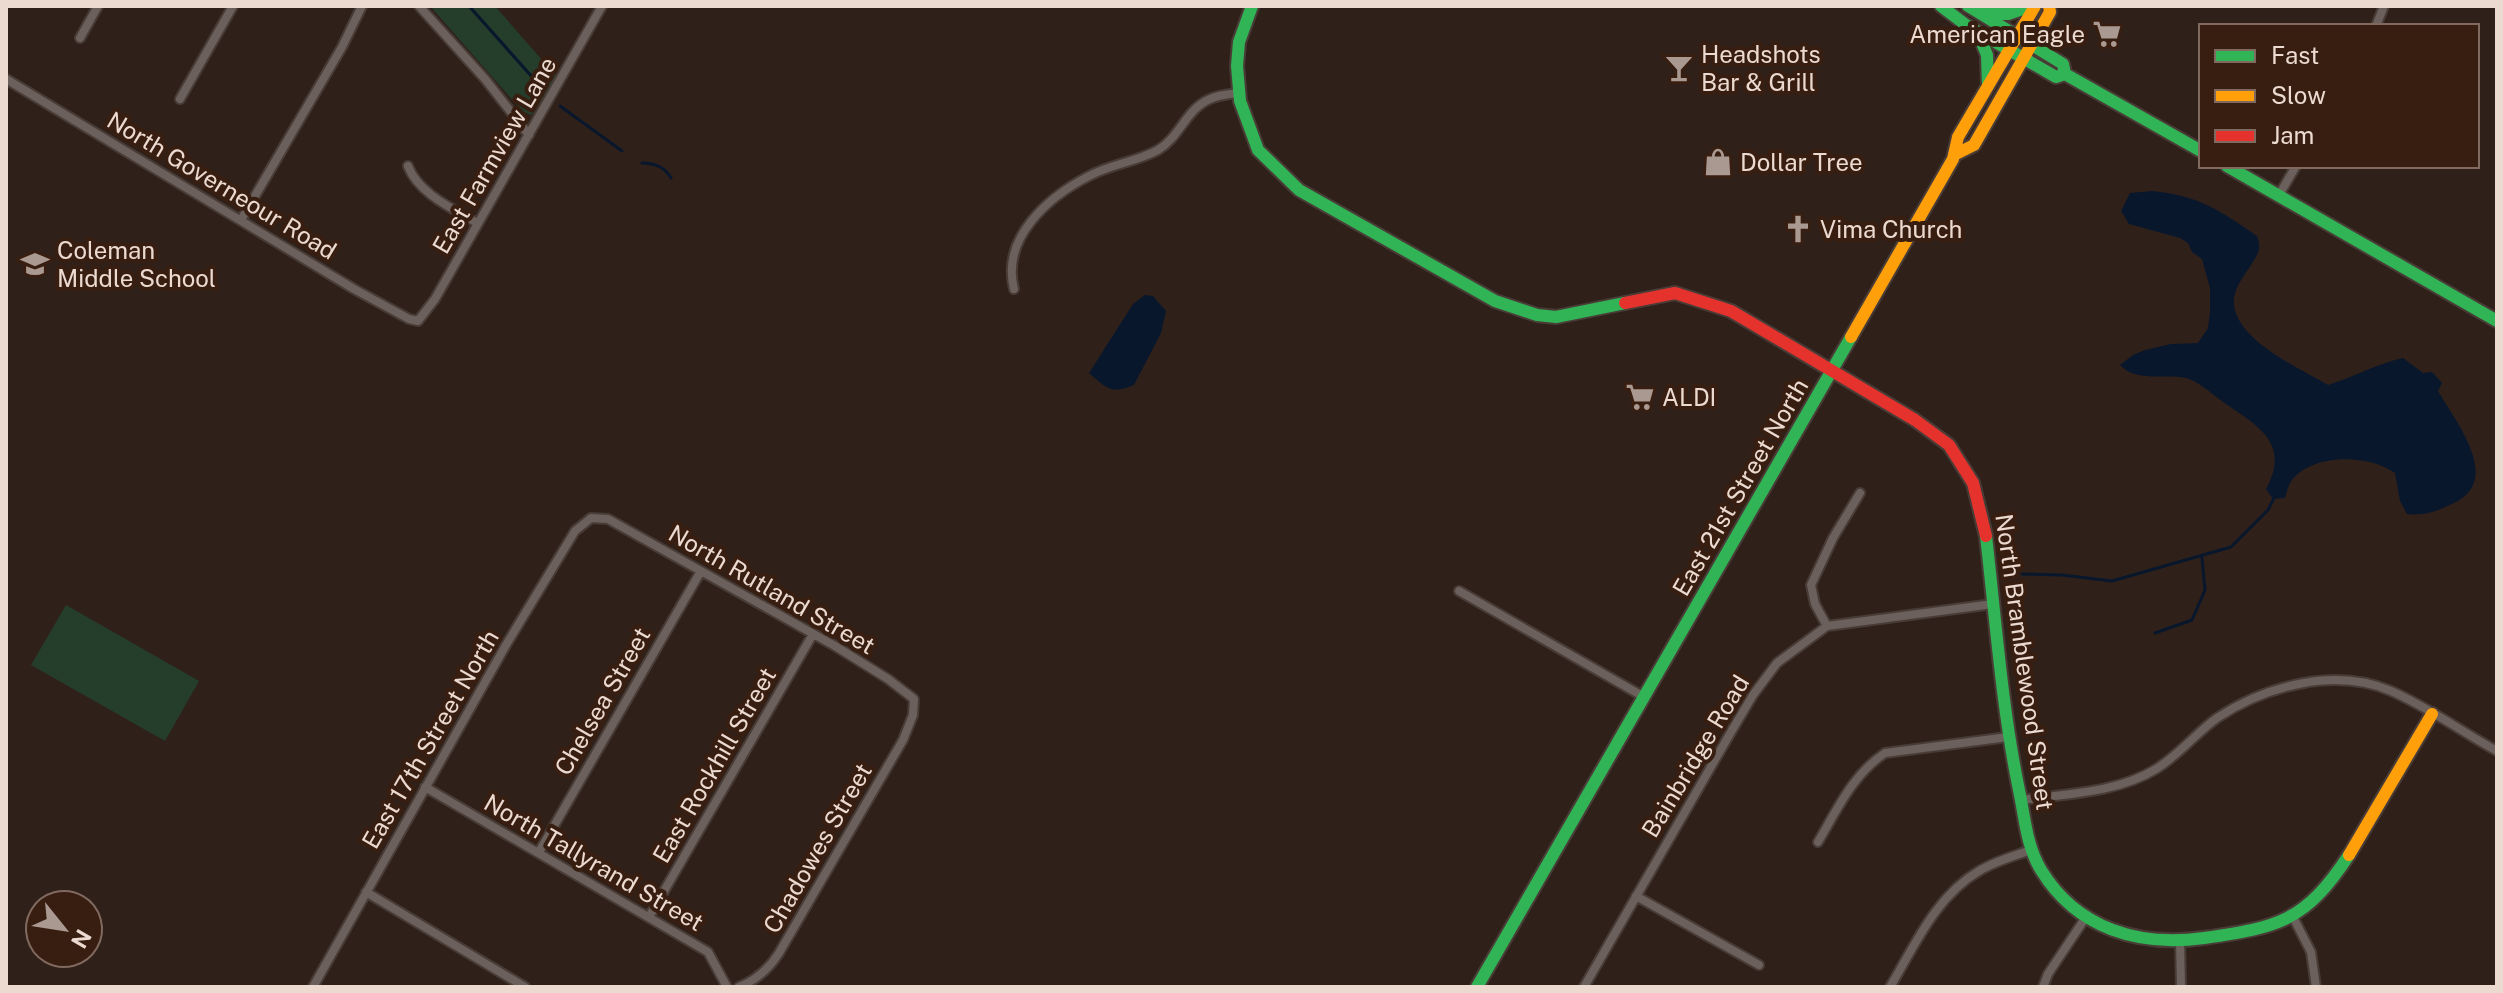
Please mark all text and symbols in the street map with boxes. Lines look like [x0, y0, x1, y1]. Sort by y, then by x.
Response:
supermarket icon: American Eagle [2092, 19, 2122, 49]
place label: American Eagle [1909, 20, 2085, 48]
legend [2199, 24, 2479, 168]
place label: Headshots Bar & Grill [1701, 40, 1821, 96]
text: Fast [2271, 41, 2319, 69]
street label: East Farmview Lane [426, 52, 562, 258]
bar icon: Headshots Bar & Grill [1664, 53, 1694, 83]
text: Slow [2271, 81, 2326, 109]
street label: North Governeour Road [102, 105, 342, 265]
text: Jam [2271, 121, 2314, 149]
shop icon: Dollar Tree [1703, 147, 1733, 177]
place label: Dollar Tree [1740, 148, 1863, 176]
church icon: Vima Church [1783, 214, 1813, 244]
place label: Vima Church [1820, 215, 1962, 243]
place label: Coleman Middle School [57, 236, 216, 292]
school or university icon: Coleman Middle School [20, 249, 50, 279]
street label: East 21st Street North [1666, 374, 1814, 600]
supermarket icon: ALDI [1625, 382, 1655, 412]
place label: ALDI [1662, 383, 1716, 411]
street label: North Bramblewood Street [1990, 512, 2060, 812]
street label: North Rutland Street [664, 519, 880, 659]
street label: Chelsea Street [548, 622, 656, 780]
street label: East 17th Street North [356, 625, 504, 853]
street label: East Rockhill Street [647, 662, 781, 868]
street label: Bainbridge Road [1636, 670, 1754, 842]
street label: Chadowes Street [757, 758, 877, 938]
street label: North Tallyrand Street [479, 788, 709, 936]
north arrow [24, 889, 104, 969]
text: N [66, 925, 97, 953]

